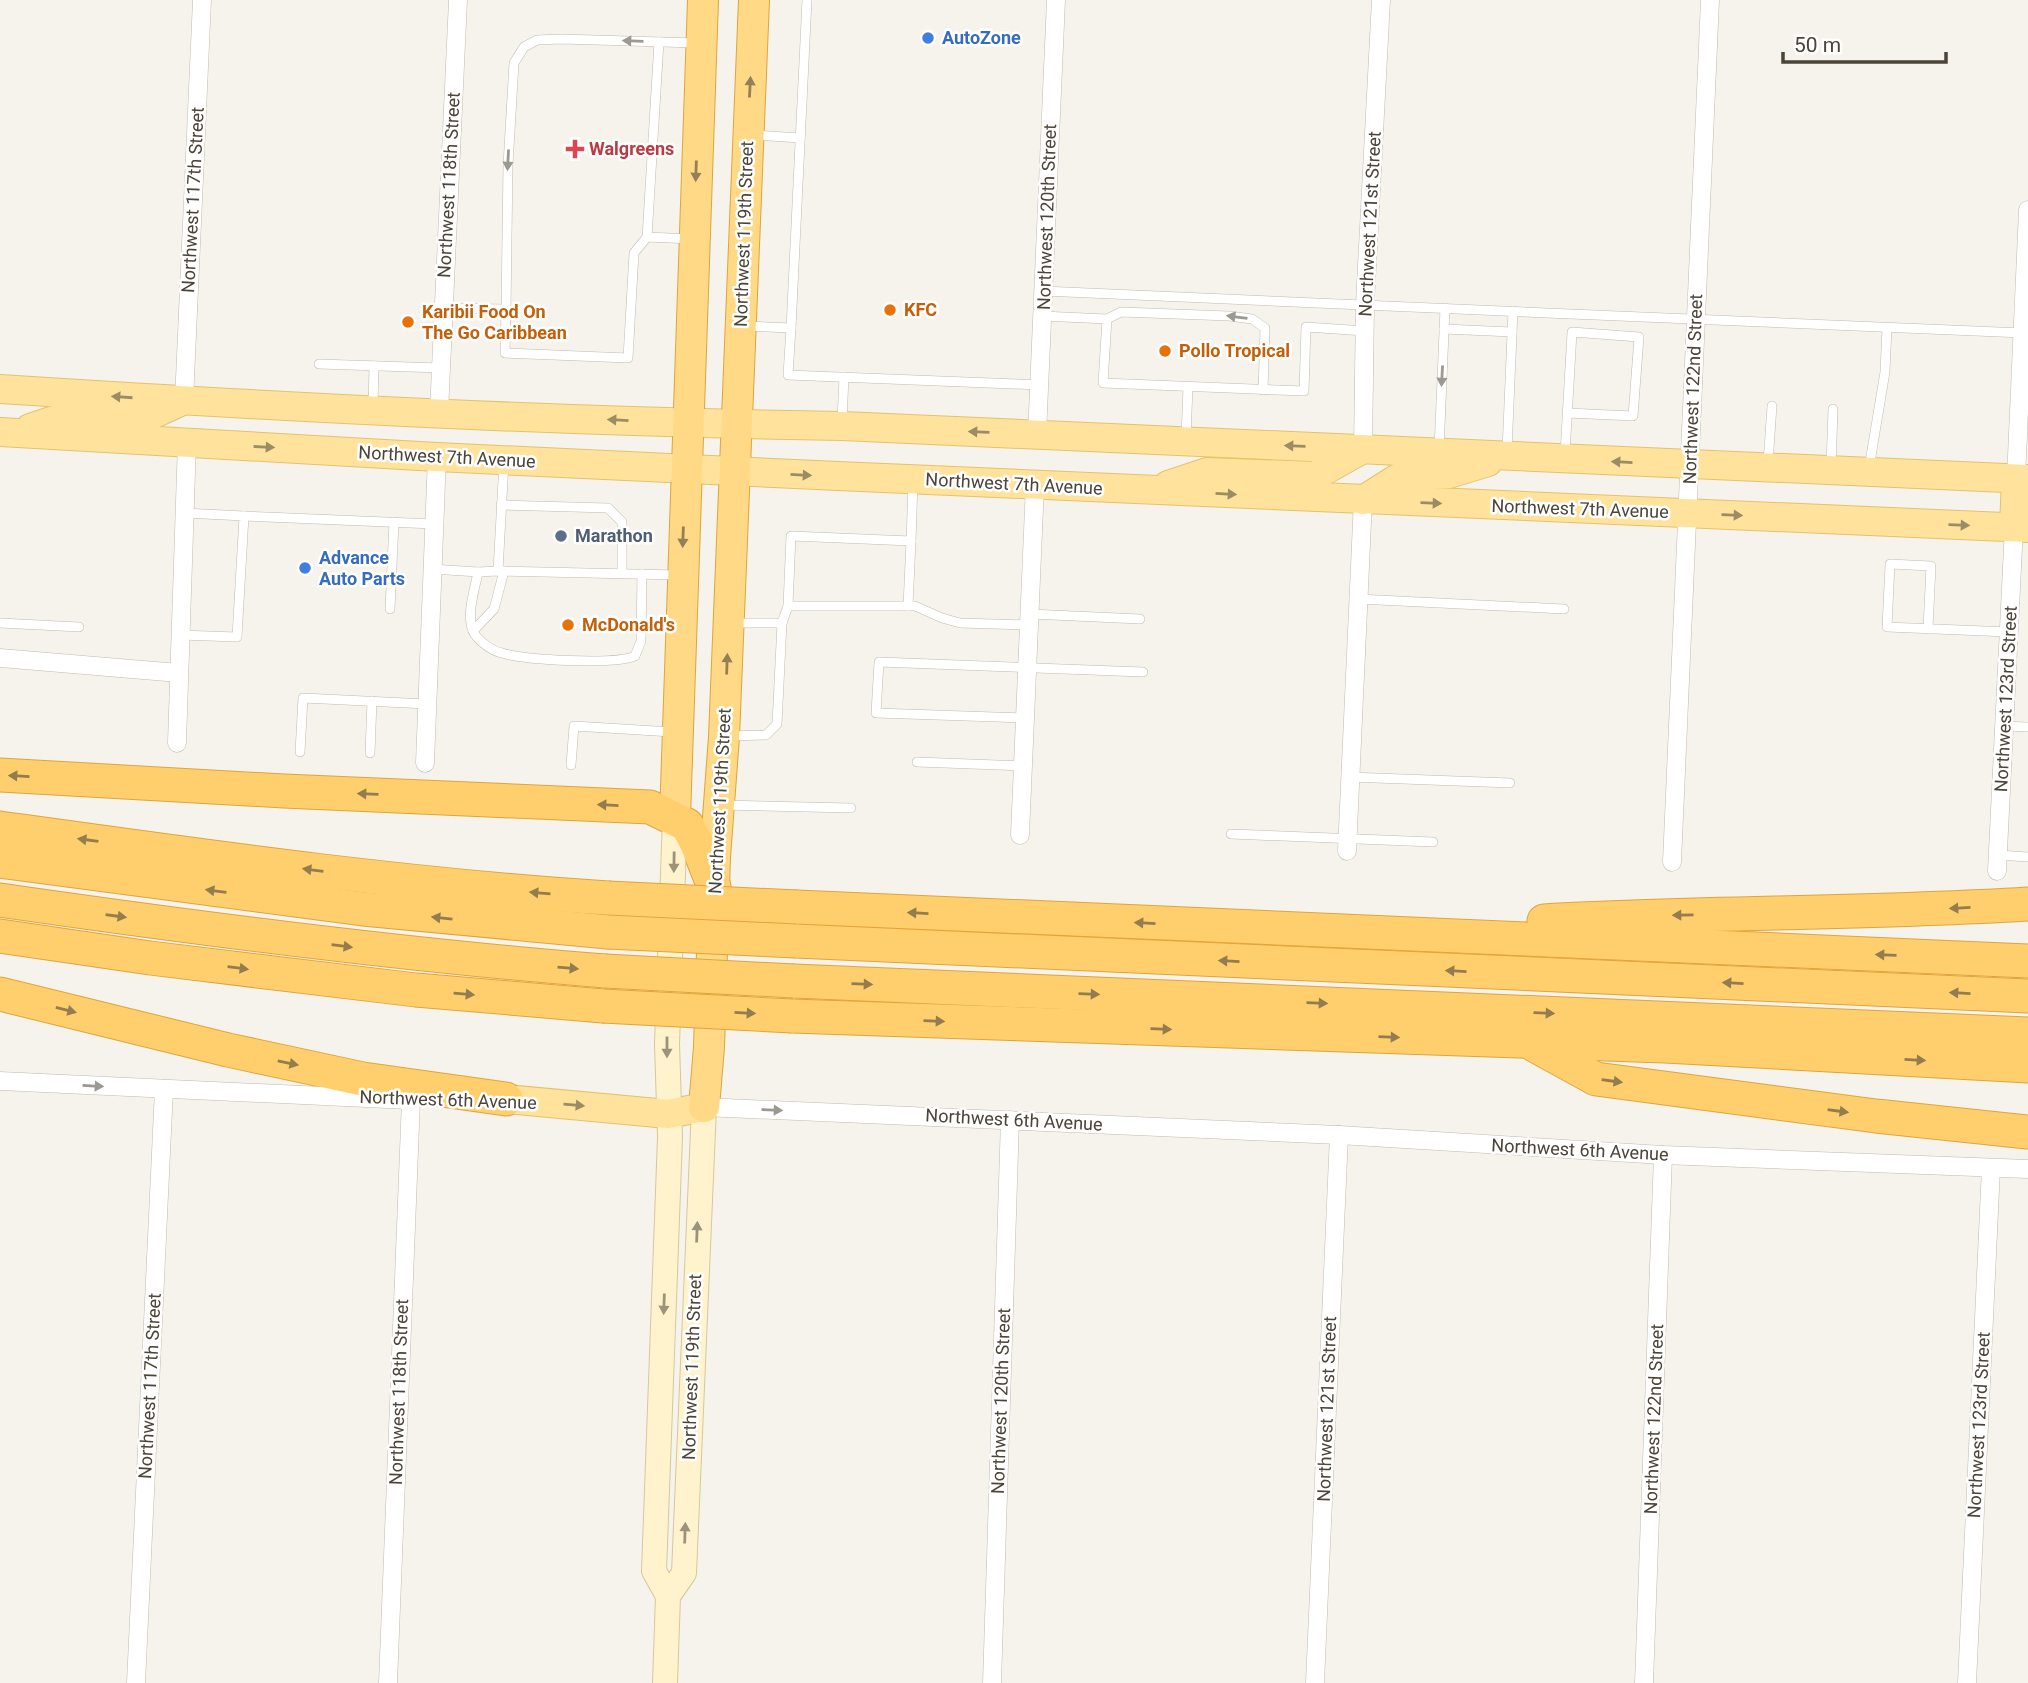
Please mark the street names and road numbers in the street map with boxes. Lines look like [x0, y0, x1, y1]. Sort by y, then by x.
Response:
street label: Northwest 118th Street [433, 91, 464, 279]
street label: Northwest 117th Street [177, 106, 208, 294]
street label: Northwest 120th Street [1033, 123, 1060, 310]
street label: Northwest 121st Street [1354, 131, 1385, 317]
street label: Northwest 119th Street [730, 140, 757, 327]
street label: Northwest 122nd Street [1679, 293, 1706, 485]
street label: Northwest 7th Avenue [358, 441, 536, 472]
street label: Northwest 7th Avenue [925, 468, 1103, 499]
street label: Northwest 7th Avenue [1491, 495, 1669, 522]
street label: Northwest 123rd Street [1990, 605, 2021, 793]
street label: Northwest 119th Street [704, 707, 735, 895]
street label: Northwest 6th Avenue [359, 1086, 537, 1113]
street label: Northwest 6th Avenue [925, 1104, 1103, 1135]
street label: Northwest 6th Avenue [1491, 1134, 1669, 1165]
street label: Northwest 119th Street [678, 1273, 705, 1460]
street label: Northwest 117th Street [134, 1292, 165, 1480]
street label: Northwest 118th Street [385, 1298, 412, 1485]
street label: Northwest 120th Street [987, 1307, 1014, 1494]
street label: Northwest 121st Street [1313, 1316, 1340, 1502]
street label: Northwest 122nd Street [1640, 1323, 1667, 1515]
street label: Northwest 123rd Street [1963, 1331, 1994, 1519]

